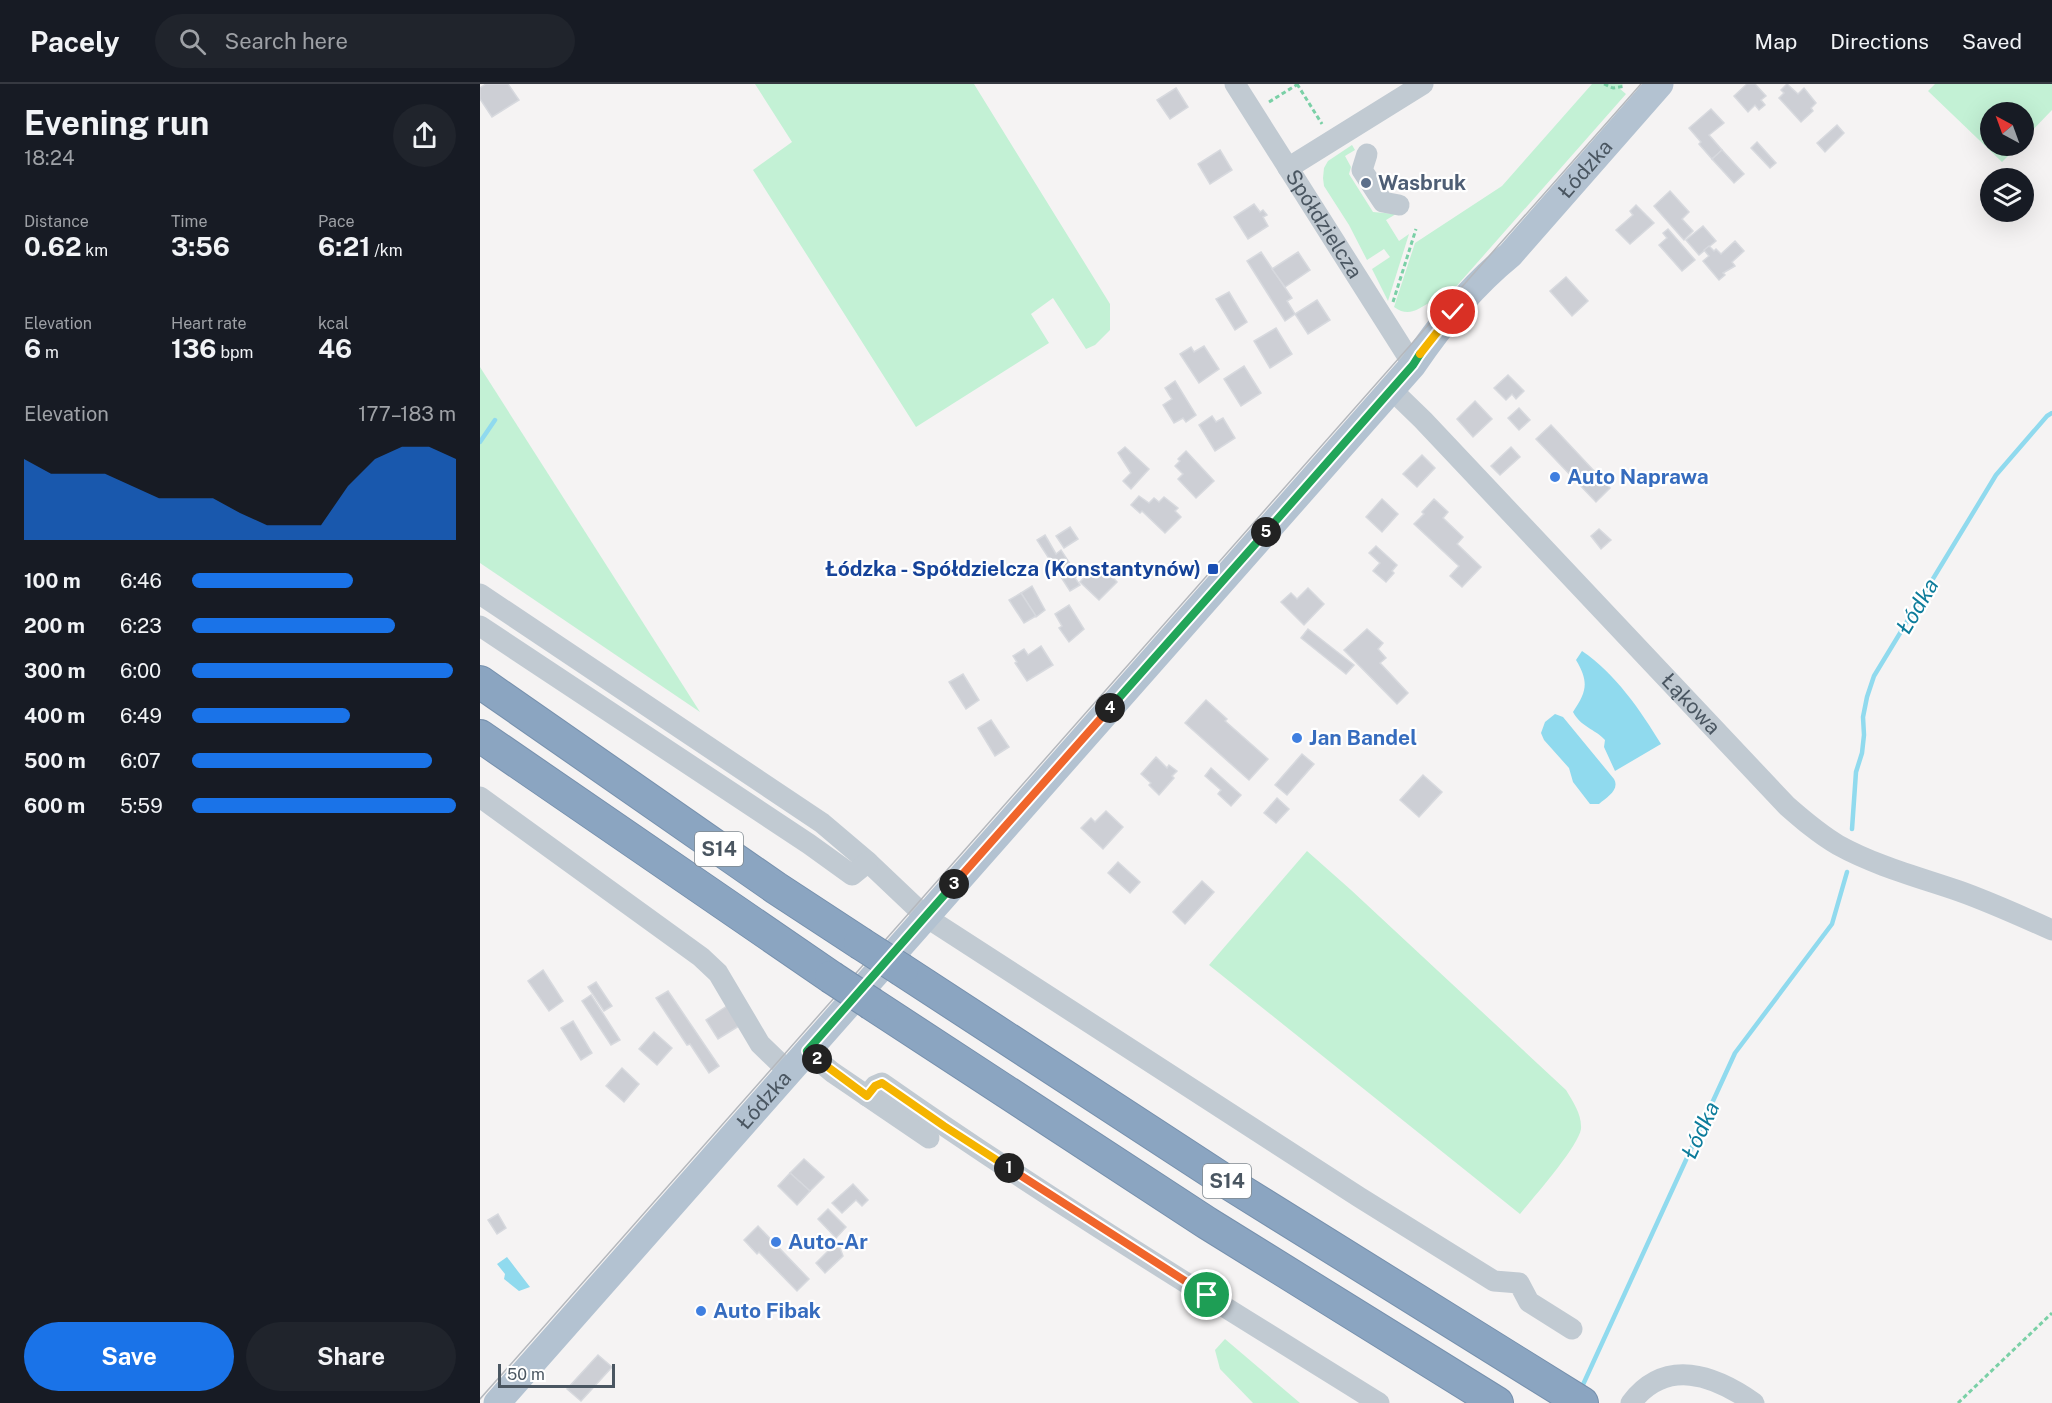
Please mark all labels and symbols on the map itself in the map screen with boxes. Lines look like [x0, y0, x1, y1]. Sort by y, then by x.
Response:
north arrow [1980, 102, 2034, 156]
street label: Łódzka [1553, 134, 1617, 203]
street label: Spółdzielcza [1281, 165, 1368, 283]
place label: Wasbruk [1378, 170, 1466, 195]
marker: Wasbruk [1359, 176, 1373, 190]
pin [1427, 286, 1478, 337]
place label: Auto Naprawa [1567, 464, 1709, 489]
marker: Auto Naprawa [1548, 470, 1562, 484]
pin: 5 [1251, 517, 1281, 547]
place label: Łódzka - Spółdzielcza (Konstantynów) [826, 556, 1201, 581]
marker: Łódzka - Spółdzielcza (Konstantynów) [1206, 562, 1220, 576]
water label: Łódka [1890, 573, 1944, 639]
street label: Łąkowa [1657, 668, 1726, 739]
pin: 4 [1095, 693, 1125, 723]
place label: Jan Bandel [1309, 725, 1417, 750]
marker: Jan Bandel [1290, 731, 1304, 745]
road number: S14 [695, 832, 743, 866]
pin: 3 [939, 869, 969, 899]
pin: 2 [802, 1044, 832, 1074]
street label: Łódzka [732, 1065, 796, 1134]
water label: Łódka [1675, 1097, 1725, 1163]
pin: 1 [994, 1153, 1024, 1183]
road number: S14 [1203, 1164, 1251, 1198]
place label: Auto-Ar [788, 1229, 868, 1254]
marker: Auto-Ar [769, 1235, 783, 1249]
pin [1181, 1269, 1232, 1320]
place label: Auto Fibak [713, 1298, 821, 1323]
marker: Auto Fibak [694, 1304, 708, 1318]
scale bar [498, 1361, 615, 1388]

